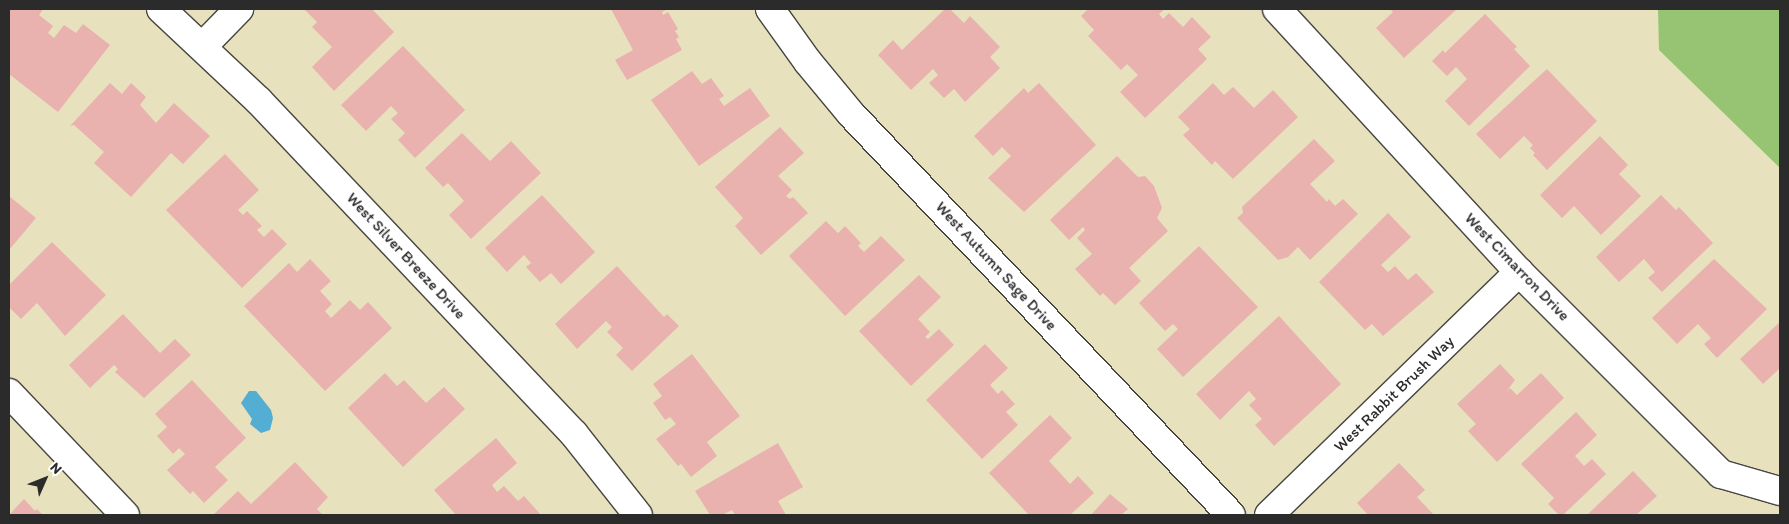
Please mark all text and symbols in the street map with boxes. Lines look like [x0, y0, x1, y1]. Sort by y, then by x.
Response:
street label: West Silver Breeze Drive [342, 189, 470, 323]
street label: West Autumn Sage Drive [931, 197, 1061, 335]
street label: West Cimarron Drive [1461, 209, 1573, 325]
street label: West Rabbit Brush Way [1330, 332, 1458, 456]
north arrow [20, 454, 70, 504]
text: N [47, 459, 66, 478]

